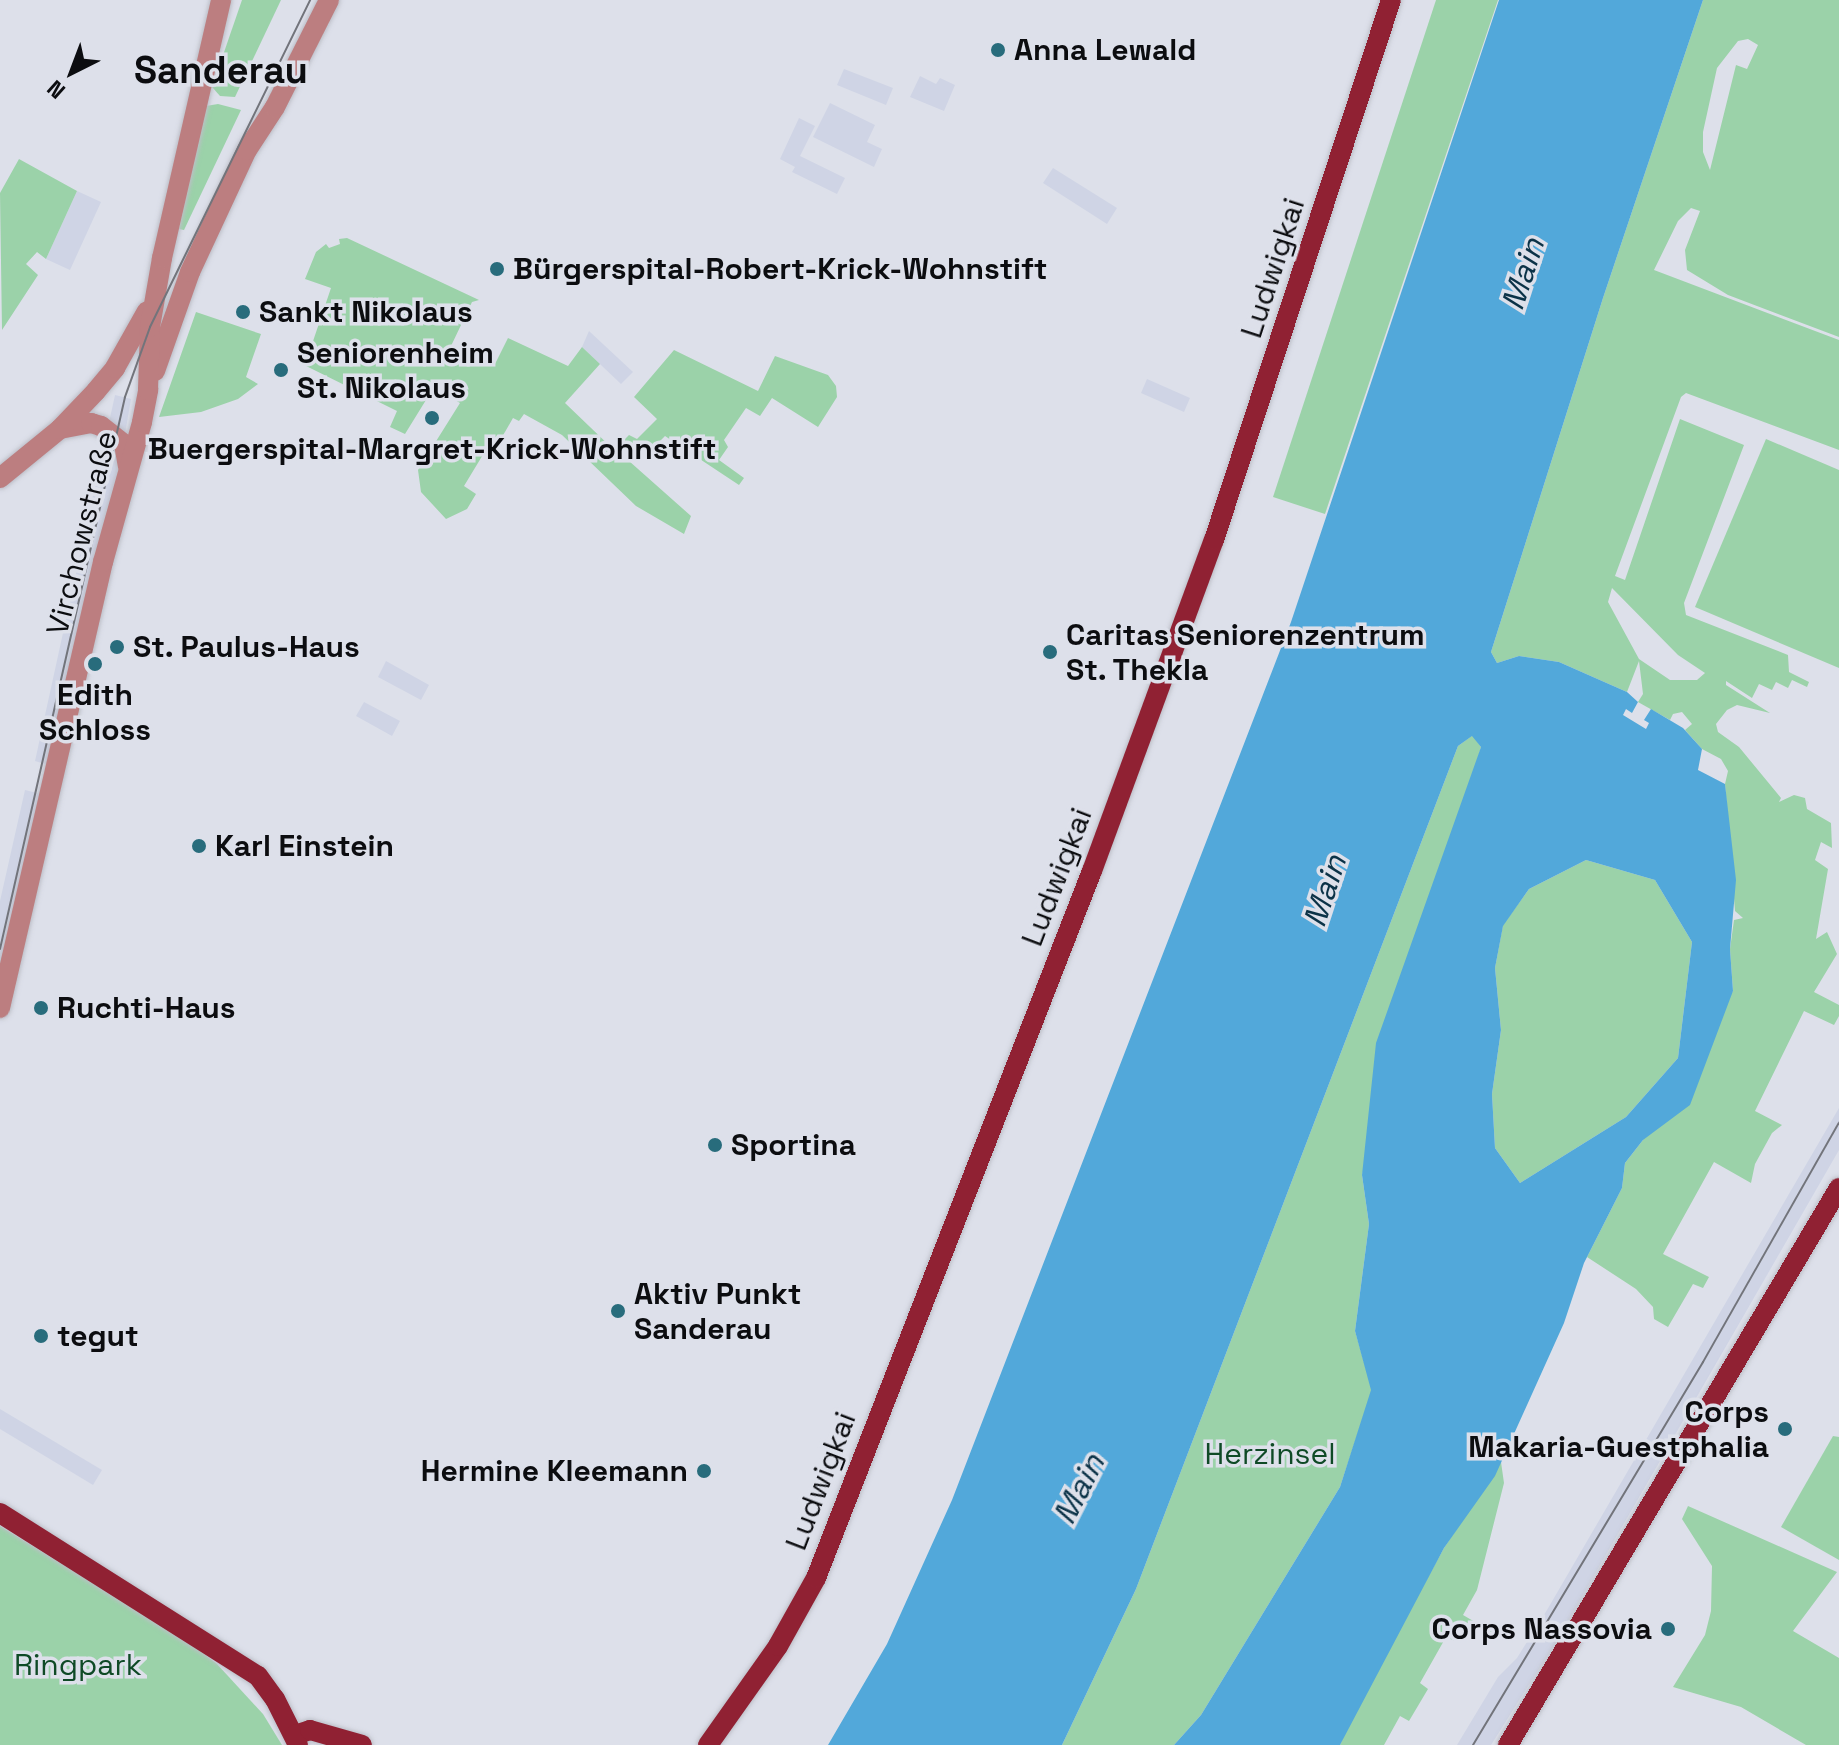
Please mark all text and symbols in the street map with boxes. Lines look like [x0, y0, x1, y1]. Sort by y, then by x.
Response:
north arrow [32, 32, 112, 112]
place label: Anna Lewald [1014, 32, 1196, 68]
marker: Anna Lewald [989, 41, 1007, 59]
district label: Sanderau [134, 48, 308, 94]
text: N [41, 74, 71, 105]
street label: Ludwigkai [1233, 194, 1313, 342]
water label: Main [1493, 233, 1553, 315]
place label: Bürgerspital-Robert-Krick-Wohnstift [513, 251, 1048, 287]
marker: Bürgerspital-Robert-Krick-Wohnstift [488, 260, 506, 278]
place label: Sankt Nikolaus [259, 294, 473, 330]
marker: Sankt Nikolaus [234, 303, 252, 321]
place label: Seniorenheim St. Nikolaus [297, 335, 494, 406]
marker: Seniorenheim St. Nikolaus [272, 361, 290, 379]
marker: Buergerspital-Margret-Krick-Wohnstift [423, 409, 441, 427]
street label: Virchowstraße [39, 427, 125, 639]
place label: Buergerspital-Margret-Krick-Wohnstift [148, 431, 716, 467]
place label: Caritas Seniorenzentrum St. Thekla [1066, 617, 1425, 688]
place label: St. Paulus-Haus [133, 629, 361, 665]
marker: St. Paulus-Haus [108, 638, 126, 656]
marker: Caritas Seniorenzentrum St. Thekla [1041, 643, 1059, 661]
marker: Edith Schloss [86, 655, 104, 673]
place label: Edith Schloss [39, 677, 151, 748]
street label: Ludwigkai [1014, 803, 1100, 951]
place label: Karl Einstein [215, 828, 394, 864]
marker: Karl Einstein [190, 837, 208, 855]
water label: Main [1295, 850, 1355, 932]
place label: Ruchti-Haus [57, 990, 235, 1026]
marker: Ruchti-Haus [32, 999, 50, 1017]
place label: Sportina [731, 1127, 856, 1163]
marker: Sportina [706, 1136, 724, 1154]
place label: Aktiv Punkt Sanderau [634, 1276, 801, 1346]
marker: Aktiv Punkt Sanderau [609, 1302, 627, 1320]
place label: tegut [57, 1318, 139, 1354]
marker: tegut [32, 1327, 50, 1345]
place label: Corps Makaria-Guestphalia [1468, 1394, 1769, 1464]
street label: Ludwigkai [778, 1407, 864, 1555]
marker: Corps Makaria-Guestphalia [1776, 1420, 1794, 1438]
park label: Herzinsel [1204, 1436, 1336, 1472]
water label: Main [1045, 1448, 1113, 1530]
place label: Hermine Kleemann [421, 1453, 688, 1489]
marker: Hermine Kleemann [695, 1462, 713, 1480]
place label: Corps Nassovia [1432, 1611, 1652, 1647]
marker: Corps Nassovia [1659, 1620, 1677, 1638]
park label: Ringpark [14, 1647, 142, 1683]

